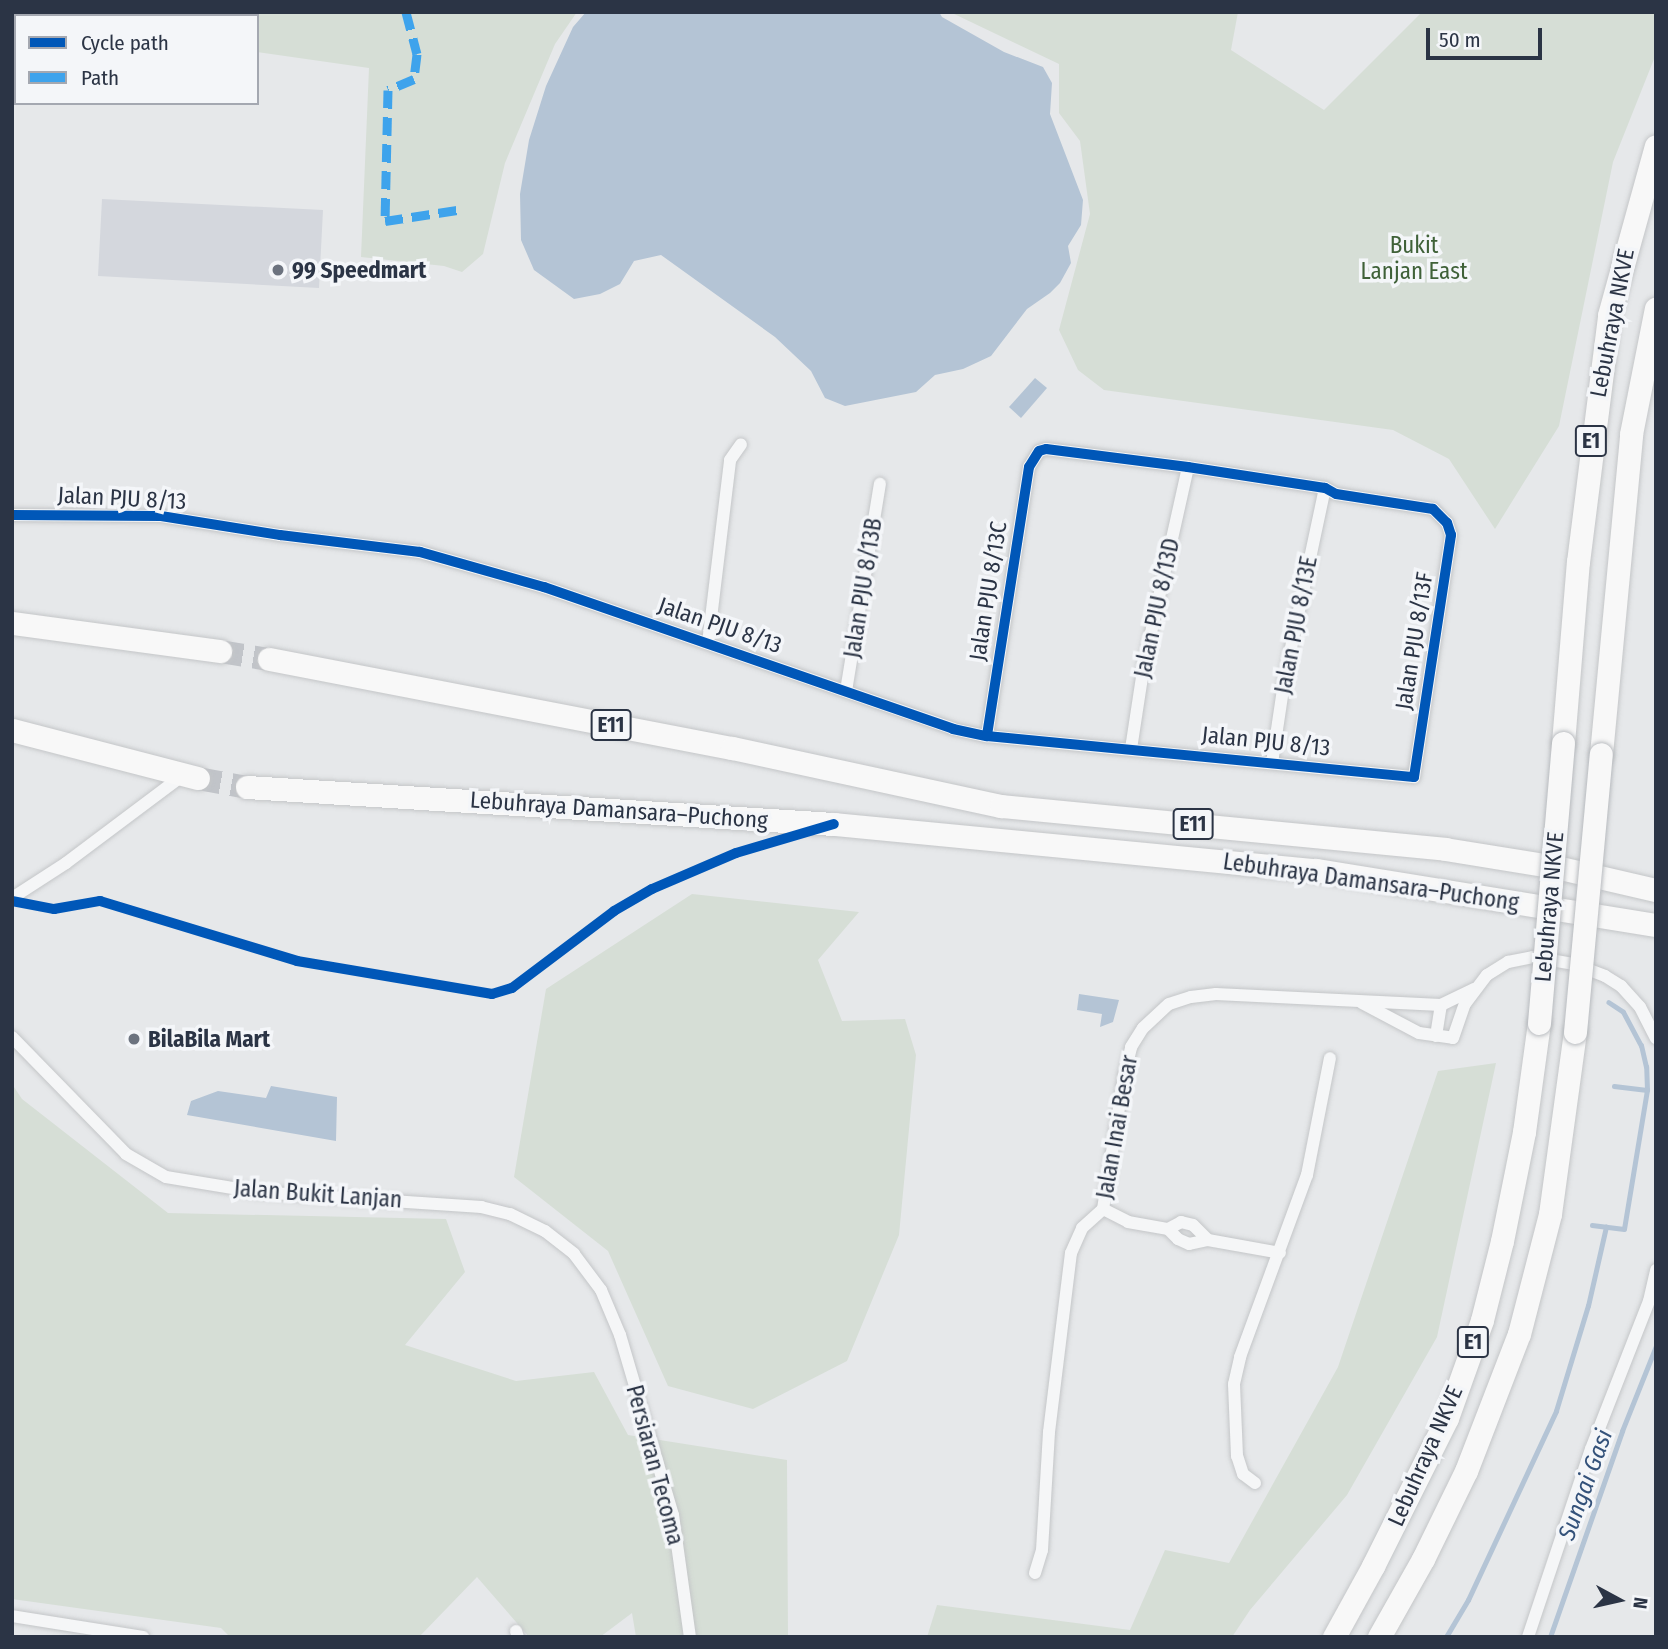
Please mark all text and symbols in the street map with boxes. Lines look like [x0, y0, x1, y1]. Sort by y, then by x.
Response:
legend [14, 14, 259, 105]
scale bar [1430, 14, 1546, 58]
text: 50 m [1439, 27, 1481, 53]
text: Cycle path [81, 30, 169, 56]
text: Path [81, 65, 119, 91]
park label: Bukit Lanjan East [1361, 231, 1467, 285]
street label: Lebuhraya NKVE [1584, 246, 1640, 400]
place label: 99 Speedmart [292, 256, 426, 284]
marker: 99 Speedmart [270, 262, 286, 278]
road number: E1 [1574, 424, 1608, 458]
street label: Jalan PJU 8/13 [57, 481, 187, 515]
street label: Jalan PJU 8/13B [838, 516, 888, 660]
street label: Jalan PJU 8/13C [963, 519, 1013, 663]
street label: Jalan PJU 8/13D [1129, 536, 1185, 680]
street label: Jalan PJU 8/13E [1269, 554, 1323, 696]
street label: Jalan PJU 8/13F [1390, 570, 1438, 712]
street label: Jalan PJU 8/13 [655, 591, 785, 659]
road number: E11 [590, 708, 632, 742]
street label: Jalan PJU 8/13 [1200, 721, 1332, 761]
street label: Lebuhraya Damansara–Puchong [469, 786, 769, 834]
road number: E11 [1172, 806, 1214, 842]
street label: Lebuhraya NKVE [1529, 831, 1569, 983]
street label: Lebuhraya Damansara–Puchong [1221, 848, 1521, 916]
place label: BilaBila Mart [148, 1025, 270, 1053]
marker: BilaBila Mart [126, 1031, 142, 1047]
street label: Jalan Inai Besar [1091, 1053, 1143, 1201]
street label: Jalan Bukit Lanjan [233, 1174, 403, 1214]
road number: E1 [1456, 1324, 1490, 1360]
street label: Lebuhraya NKVE [1382, 1381, 1468, 1531]
street label: Persiaran Tecoma [620, 1382, 690, 1548]
water label: Sungai Gasi [1553, 1426, 1619, 1544]
north arrow [1584, 1565, 1654, 1635]
text: N [1628, 1596, 1652, 1610]

